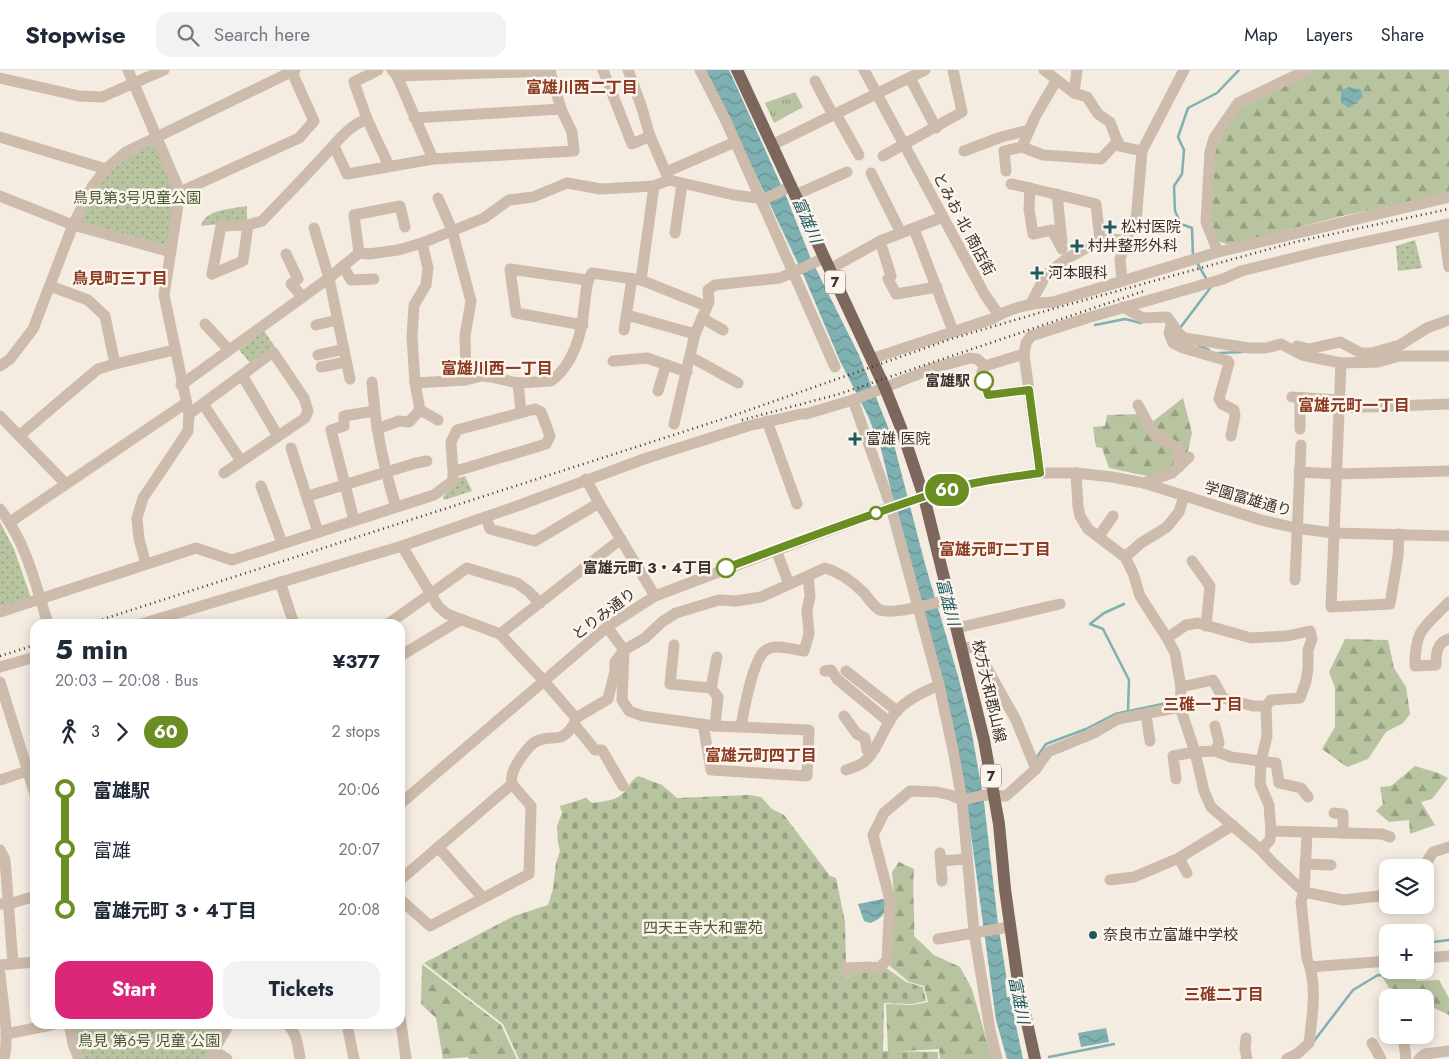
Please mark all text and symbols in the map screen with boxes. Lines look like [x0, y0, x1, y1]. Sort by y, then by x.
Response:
search box [156, 12, 506, 57]
text: Stopwise [25, 17, 126, 52]
icon: search [174, 21, 202, 49]
text: Search here [214, 21, 310, 48]
text: Map [1244, 22, 1278, 48]
text: Layers [1306, 22, 1353, 48]
text: Share [1381, 22, 1424, 48]
district label: 富雄川西二丁目 [526, 76, 638, 99]
street label: とみお 北 商店街 [928, 169, 1000, 279]
park label: 鳥見第3号児童公園 [73, 187, 201, 209]
water label: 富雄川 [787, 193, 828, 248]
place label: 松村医院 [1121, 216, 1181, 238]
marker: 松村医院 [1103, 220, 1117, 234]
place label: 村井整形外科 [1088, 235, 1178, 257]
marker: 村井整形外科 [1070, 239, 1084, 253]
place label: 河本眼科 [1048, 262, 1108, 284]
marker: 河本眼科 [1030, 266, 1044, 280]
district label: 鳥見町三丁目 [72, 267, 168, 290]
road number: 7 [825, 270, 845, 293]
district label: 富雄川西一丁目 [441, 357, 553, 380]
place label: 富雄駅 [925, 370, 970, 392]
marker: 富雄駅 [974, 371, 994, 391]
district label: 富雄元町一丁目 [1298, 394, 1410, 417]
place label: 富雄 医院 [866, 428, 931, 450]
marker: 富雄 医院 [848, 432, 862, 446]
line badge: 60 [924, 474, 970, 506]
street label: 学園富雄通り [1202, 476, 1294, 522]
text: 60 [935, 477, 959, 503]
unlabelled marker [869, 506, 883, 520]
district label: 富雄元町二丁目 [939, 538, 1051, 561]
place label: 富雄元町 3・4丁目 [583, 557, 712, 579]
marker: 富雄元町 3・4丁目 [716, 558, 736, 578]
water label: 富雄川 [931, 576, 966, 630]
street label: とりみ通り [567, 583, 641, 645]
text: 5 min [55, 629, 128, 670]
street label: 枚方大和郡山線 [966, 637, 1012, 745]
text: ¥377 [333, 648, 380, 675]
text: 20:03 – 20:08 · Bus [55, 669, 198, 692]
district label: 三碓一丁目 [1163, 693, 1243, 716]
icon: walk [55, 718, 83, 746]
icon: forward [108, 718, 136, 746]
text: 60 [154, 719, 178, 745]
text: 3 [91, 720, 100, 743]
text: 2 stops [332, 720, 380, 743]
district label: 富雄元町四丁目 [705, 744, 817, 767]
road number: 7 [981, 764, 1001, 788]
text: 富雄駅 [93, 777, 150, 804]
text: 20:06 [338, 778, 380, 801]
text: 富雄 [93, 837, 131, 864]
text: 20:07 [338, 838, 380, 861]
map controls [1379, 859, 1434, 1044]
button: layers [1379, 859, 1434, 914]
text: 富雄元町 3・4丁目 [93, 897, 257, 924]
text: 20:08 [338, 898, 380, 921]
park label: 四天王寺大和霊苑 [643, 917, 763, 939]
place label: 奈良市立富雄中学校 [1103, 924, 1238, 946]
button: + [1379, 924, 1434, 979]
marker: 奈良市立富雄中学校 [1087, 929, 1099, 941]
button: Start [55, 961, 213, 1019]
button: Tickets [223, 961, 380, 1019]
water label: 富雄川 [1003, 974, 1036, 1028]
district label: 三碓二丁目 [1184, 983, 1264, 1006]
button: − [1379, 989, 1434, 1044]
park label: 鳥見 第6号 児童 公園 [78, 1030, 220, 1052]

